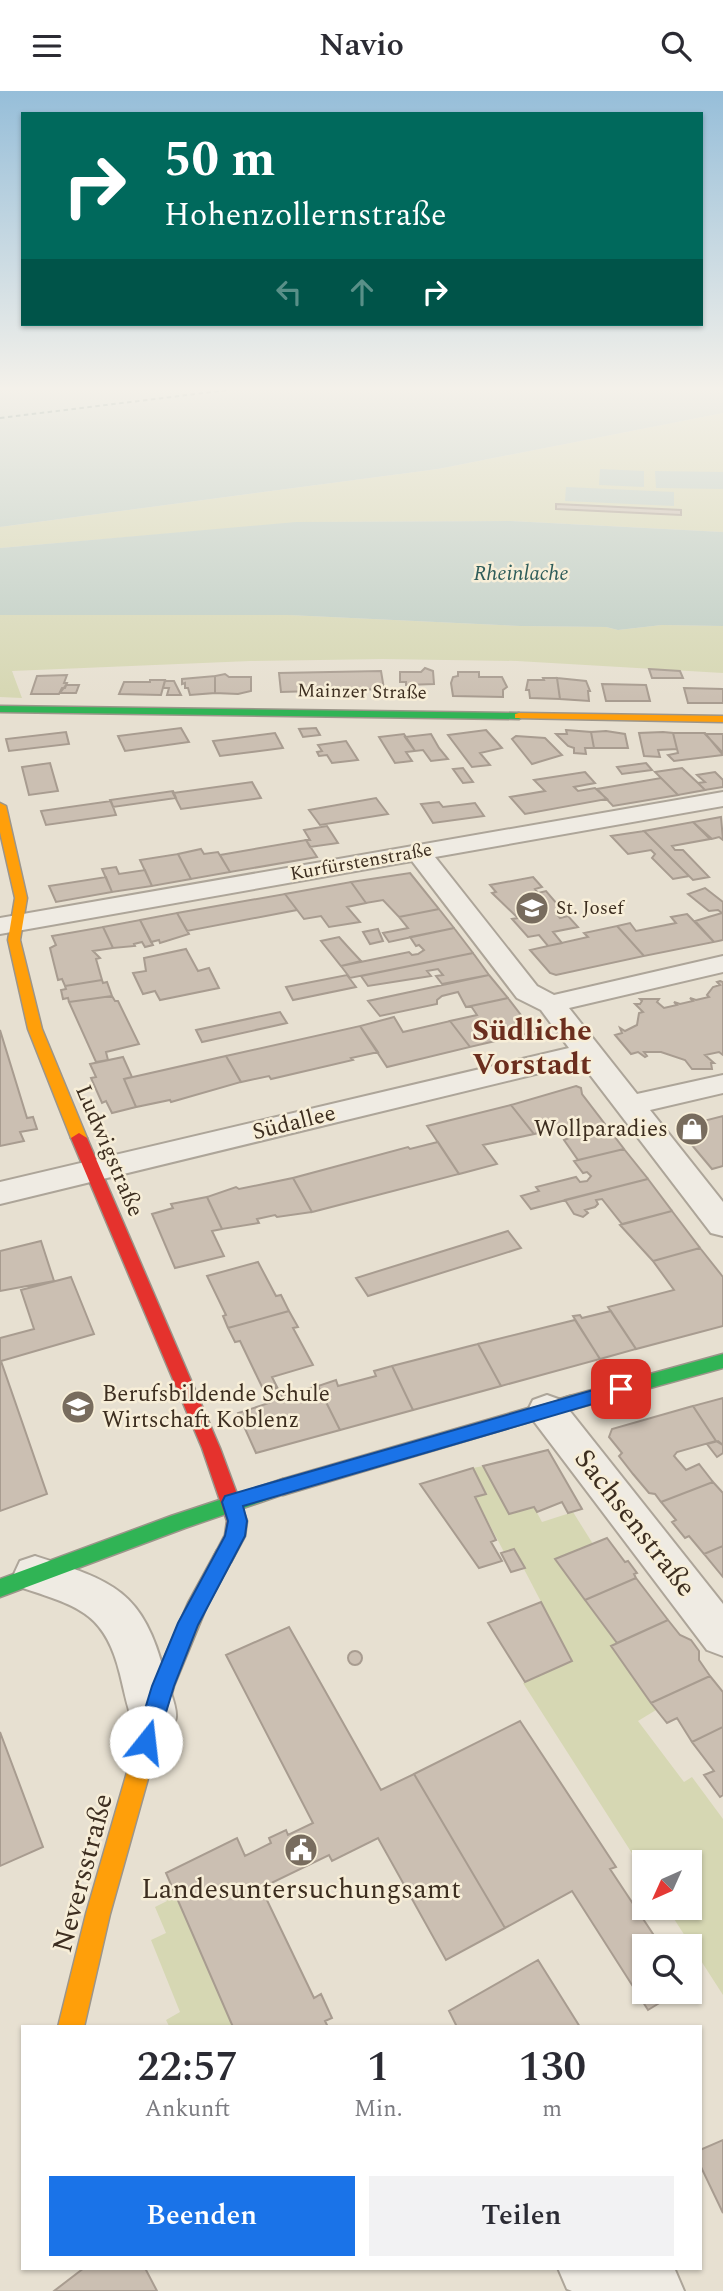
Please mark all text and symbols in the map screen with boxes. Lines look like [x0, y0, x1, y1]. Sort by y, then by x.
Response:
text: Navio [319, 21, 404, 70]
icon: menu [28, 27, 66, 65]
icon: search [657, 27, 695, 65]
text: 50 m [164, 123, 275, 198]
icon: right [49, 140, 140, 231]
text: Hohenzollernstraße [164, 191, 446, 240]
icon: left [270, 273, 308, 311]
icon: ahead [343, 273, 381, 311]
icon: right [416, 273, 454, 311]
water label: Rheinlache [473, 558, 569, 590]
street label: Mainzer Straße [297, 676, 427, 708]
street label: Kurfürstenstraße [288, 835, 434, 889]
school or university icon: St. Josef [513, 889, 551, 927]
place label: St. Josef [556, 894, 625, 923]
district label: Südliche Vorstadt [472, 1008, 592, 1088]
street label: Ludwigstraße [65, 1079, 153, 1223]
street label: Südallee [249, 1096, 339, 1150]
shop icon: Wollparadies [673, 1110, 711, 1148]
place label: Wollparadies [534, 1112, 668, 1147]
pin [591, 1359, 651, 1419]
icon: arrive [602, 1370, 640, 1408]
place label: Berufsbildende Schule Wirtschaft Koblenz [102, 1377, 330, 1438]
school or university icon: Berufsbildende Schule Wirtschaft Koblenz [59, 1388, 97, 1426]
street label: Sachsenstraße [563, 1440, 707, 1606]
position arrow [109, 1705, 183, 1779]
street label: Neversstraße [41, 1789, 125, 1957]
public building icon: Landesuntersuchungsamt [282, 1831, 320, 1869]
north arrow [632, 1850, 702, 1920]
map controls [632, 1850, 702, 2004]
place label: Landesuntersuchungsamt [141, 1868, 461, 1911]
button: search [632, 1934, 702, 2004]
text: 22:57 [137, 2036, 238, 2099]
text: 1 [367, 2036, 389, 2099]
text: 130 [518, 2036, 586, 2099]
text: Ankunft [145, 2092, 230, 2127]
text: Min. [354, 2092, 402, 2127]
text: m [542, 2092, 562, 2127]
button: Beenden [49, 2176, 355, 2256]
button: Teilen [369, 2176, 674, 2256]

